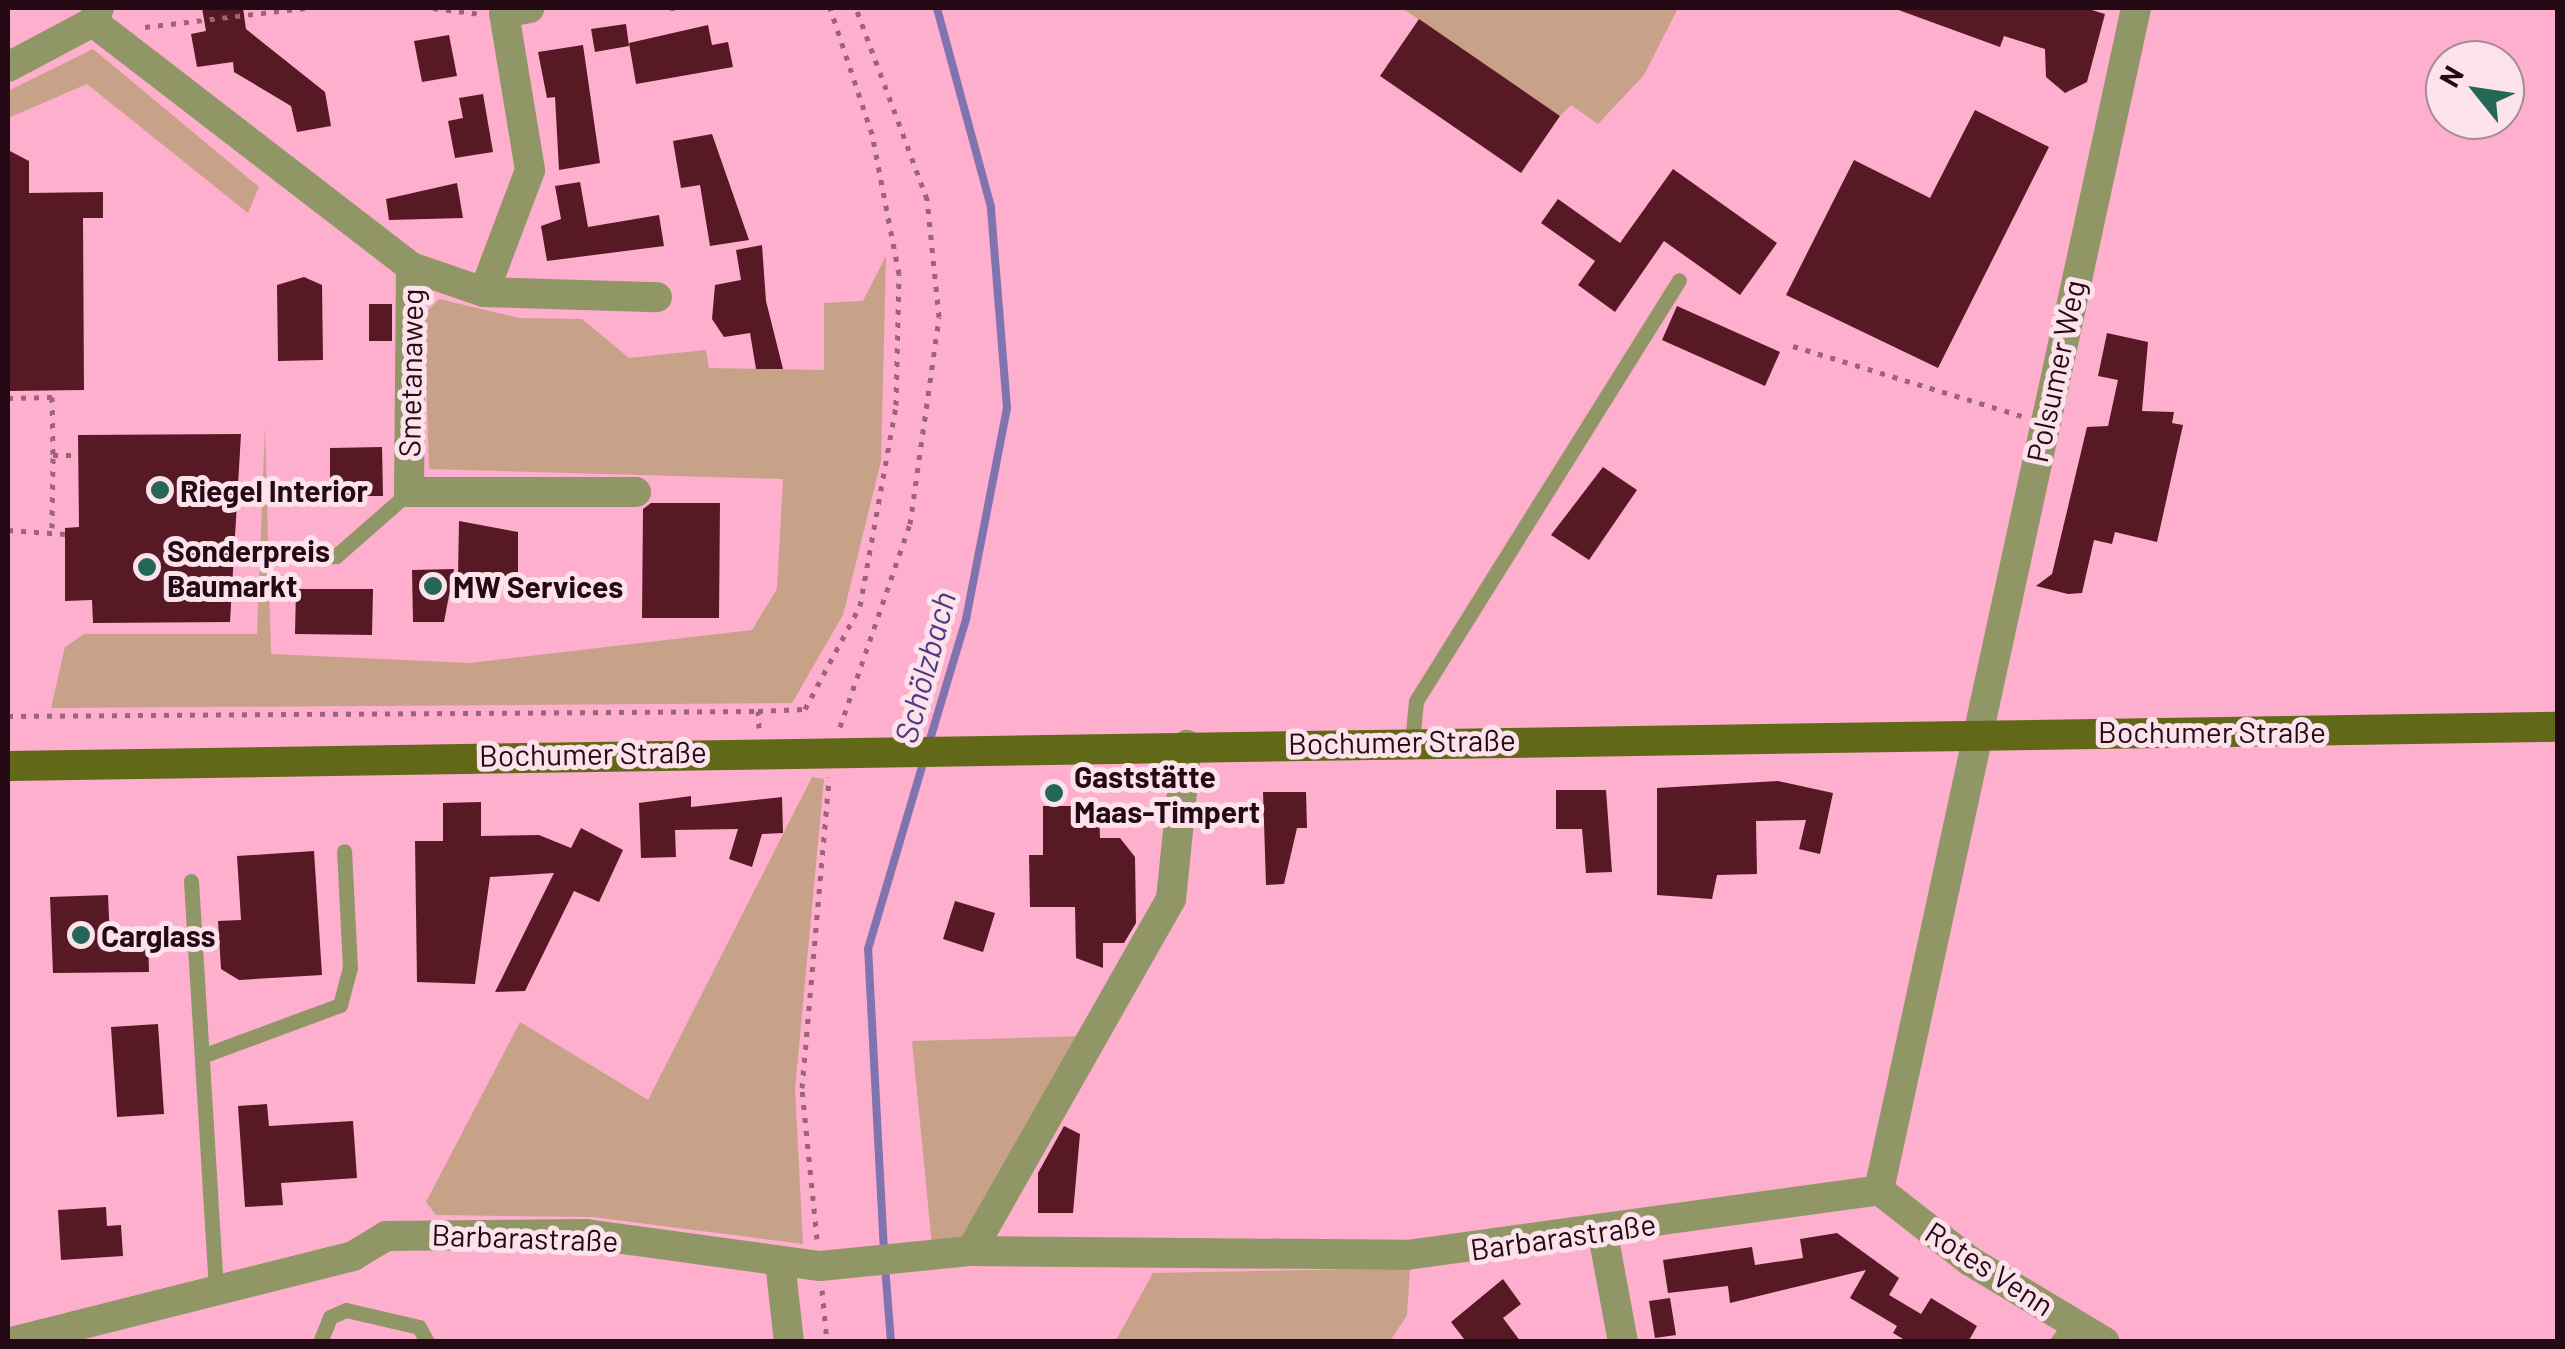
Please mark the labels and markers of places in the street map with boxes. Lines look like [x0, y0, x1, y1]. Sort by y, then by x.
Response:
place label: Riegel Interior [180, 472, 368, 508]
marker: Riegel Interior [149, 479, 171, 501]
place label: Sonderpreis Baumarkt [167, 532, 330, 602]
marker: Sonderpreis Baumarkt [136, 556, 158, 578]
place label: MW Services [453, 568, 623, 604]
marker: MW Services [422, 575, 444, 597]
place label: Gaststätte Maas-Timpert [1074, 758, 1260, 828]
marker: Gaststätte Maas-Timpert [1043, 782, 1065, 804]
place label: Carglass [101, 917, 216, 953]
marker: Carglass [70, 924, 92, 946]

